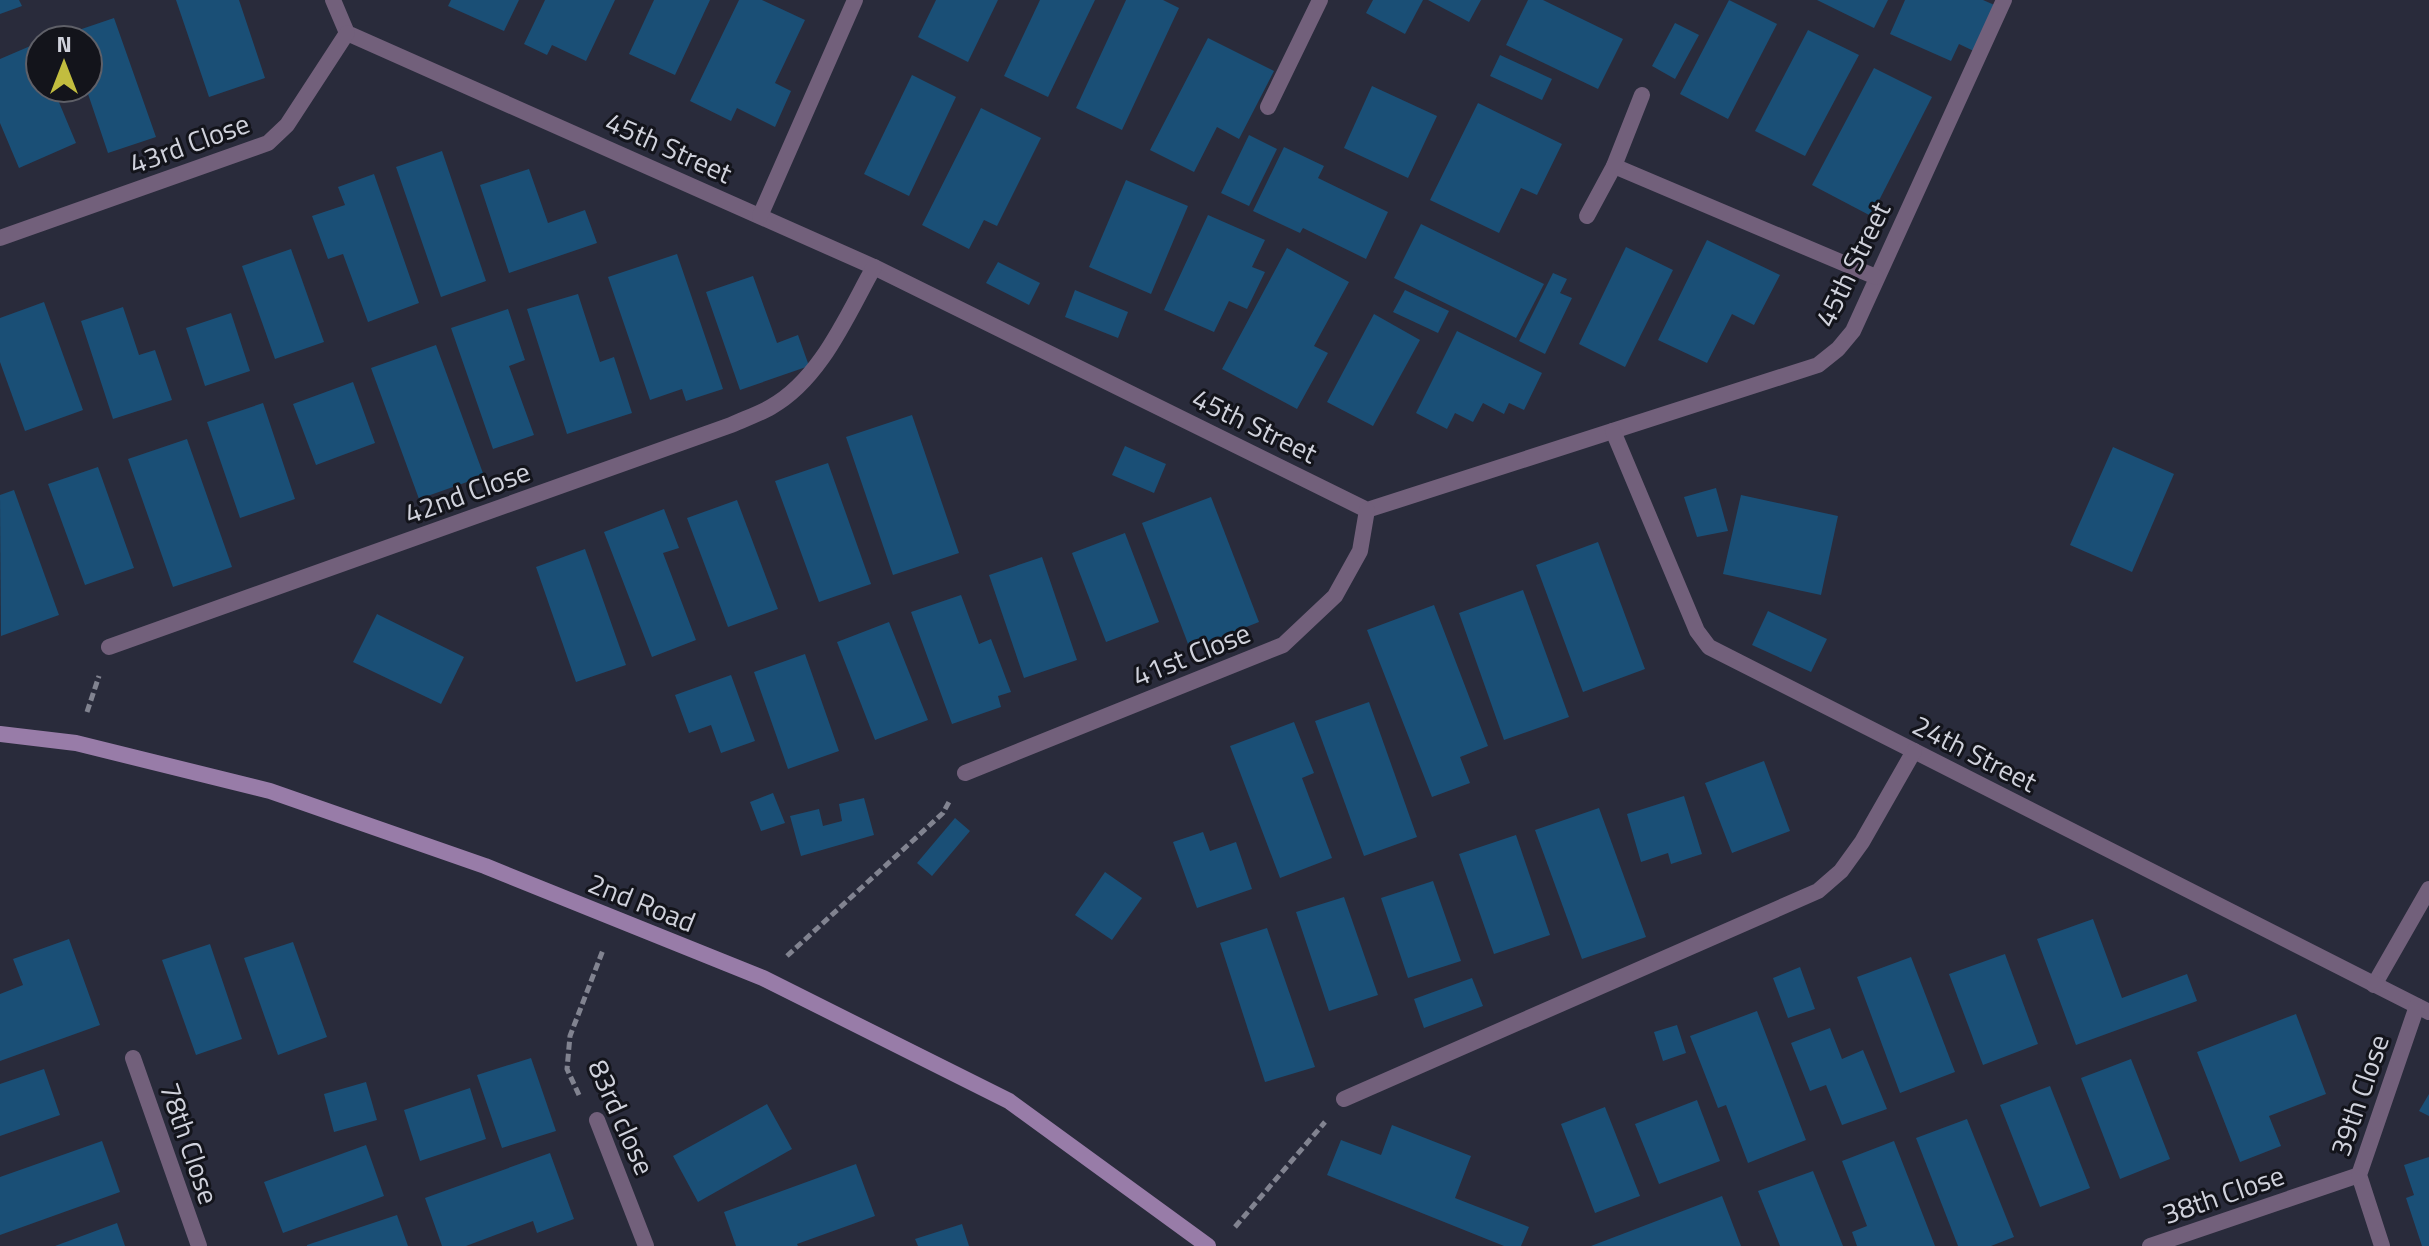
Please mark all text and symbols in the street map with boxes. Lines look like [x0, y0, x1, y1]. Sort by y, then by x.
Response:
north arrow [24, 24, 104, 104]
text: N [56, 27, 72, 61]
street label: 45th Street [599, 100, 739, 194]
street label: 43rd Close [123, 101, 255, 185]
street label: 45th Street [1803, 194, 1901, 334]
street label: 45th Street [1185, 376, 1325, 474]
street label: 42nd Close [398, 449, 536, 535]
street label: 41st Close [1125, 611, 1257, 697]
street label: 24th Street [1905, 703, 2045, 803]
street label: 2nd Road [582, 861, 702, 943]
street label: 39th Close [2318, 1028, 2400, 1162]
street label: 83rd close [577, 1052, 667, 1182]
street label: 78th Close [149, 1076, 231, 1210]
street label: 38th Close [2156, 1153, 2290, 1235]

